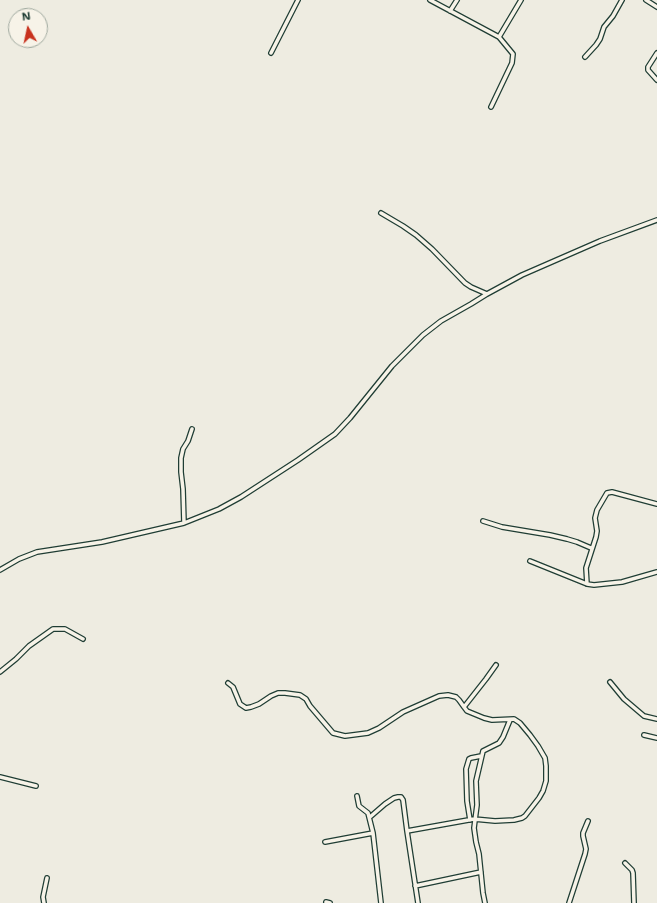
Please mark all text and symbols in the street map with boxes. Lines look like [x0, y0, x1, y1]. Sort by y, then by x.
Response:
north arrow [8, 8, 48, 48]
text: N [21, 9, 32, 25]

